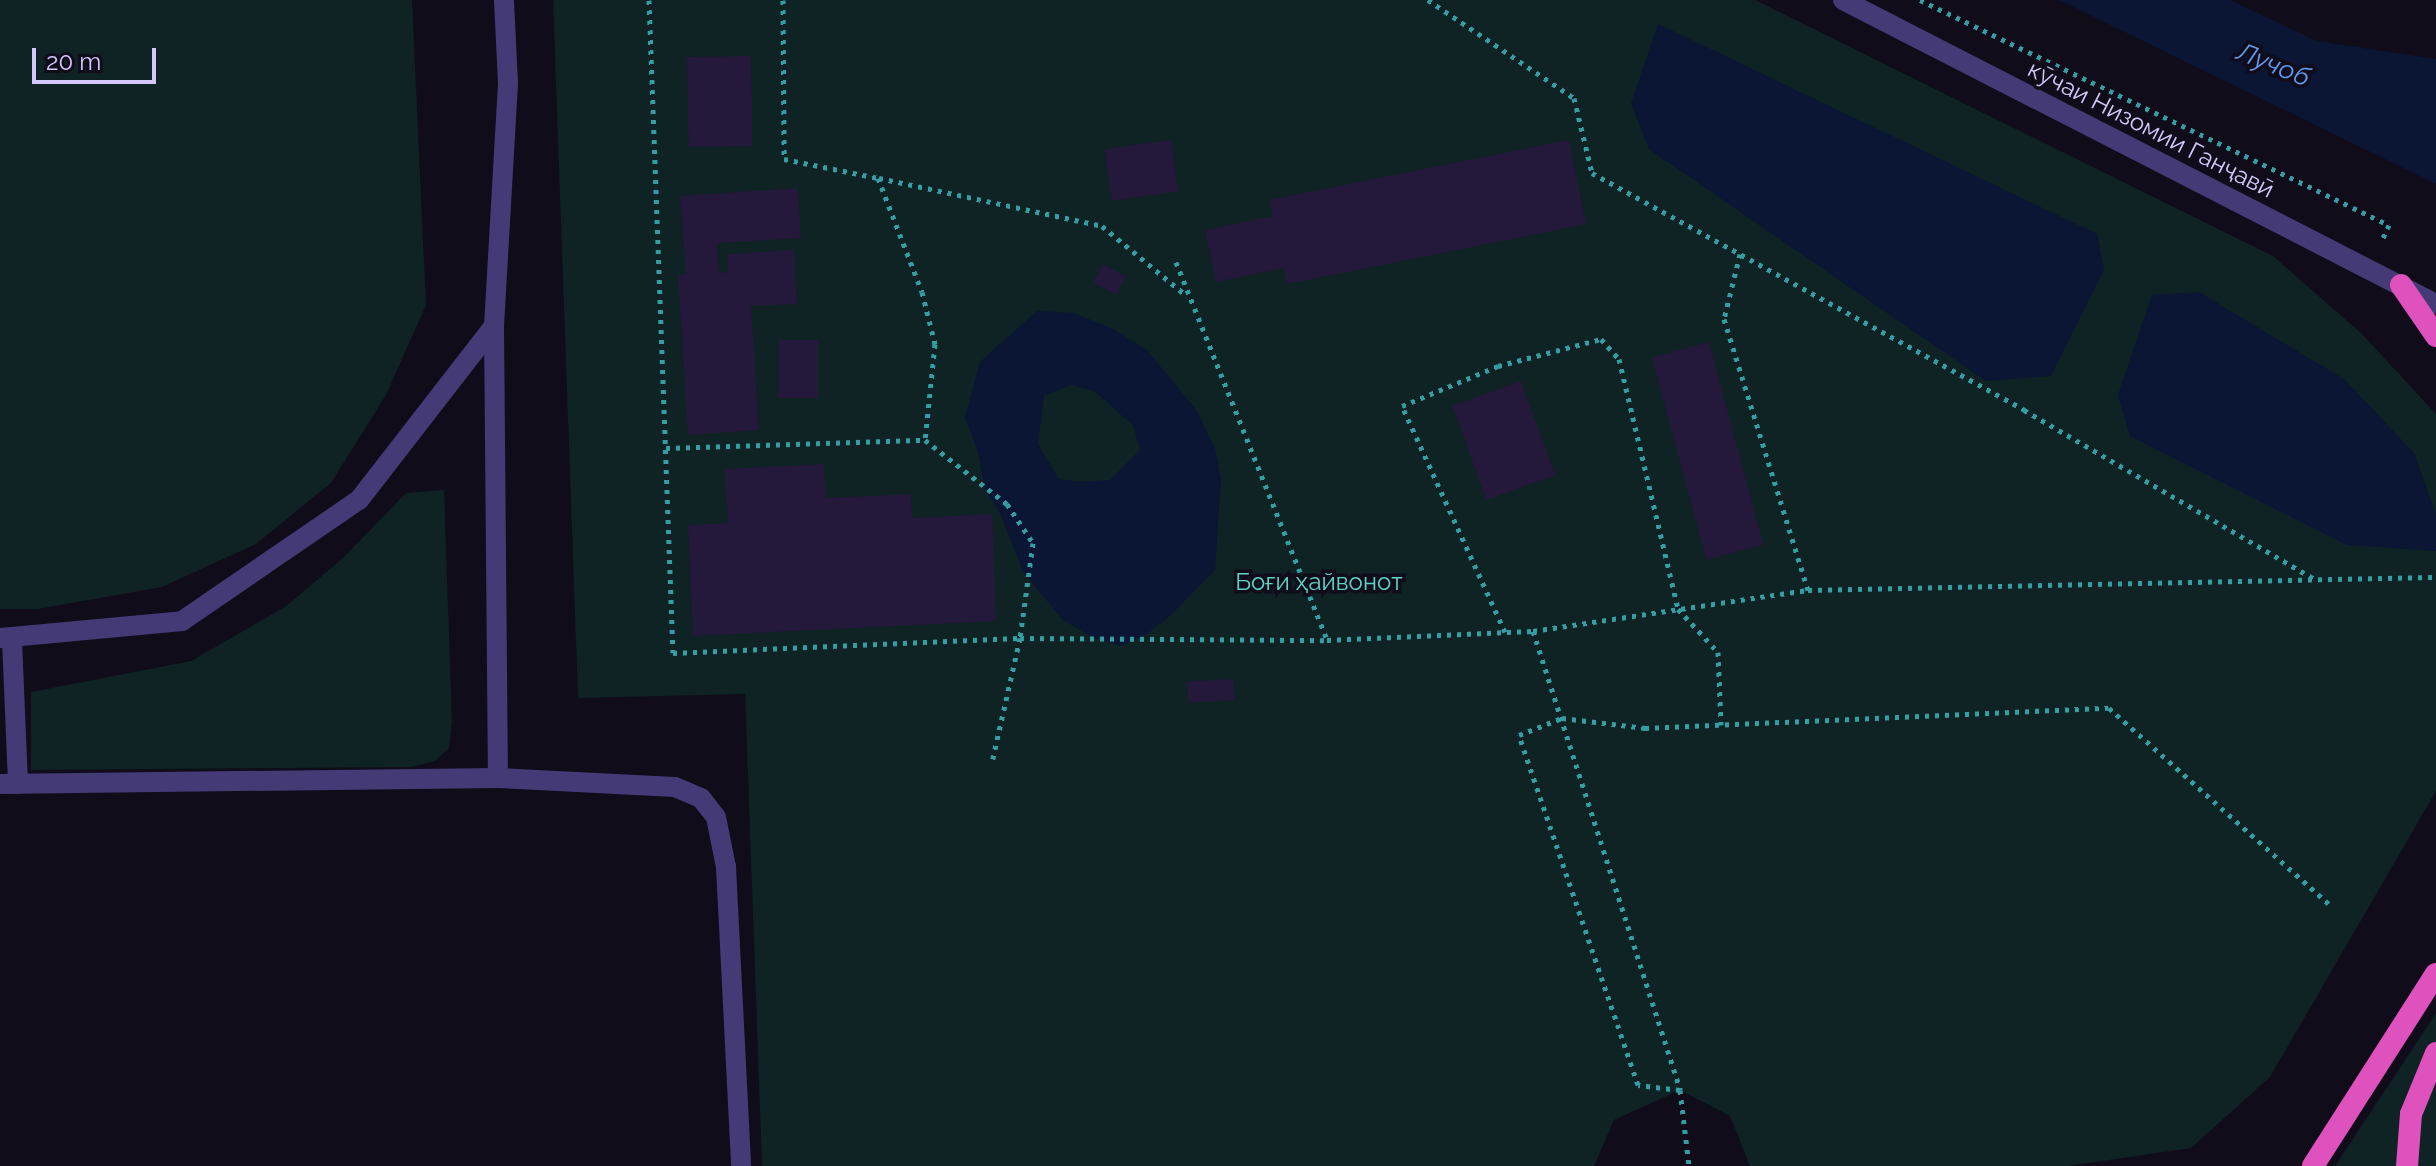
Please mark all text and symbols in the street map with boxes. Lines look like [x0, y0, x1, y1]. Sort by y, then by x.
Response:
scale bar [36, 32, 160, 82]
water label: Лучоб [2232, 36, 2314, 94]
text: 20 m [46, 47, 101, 76]
street label: кӯчаи Низомии Ганҷавӣ [2023, 54, 2279, 204]
park label: Боғи ҳайвонот [1235, 568, 1403, 596]

